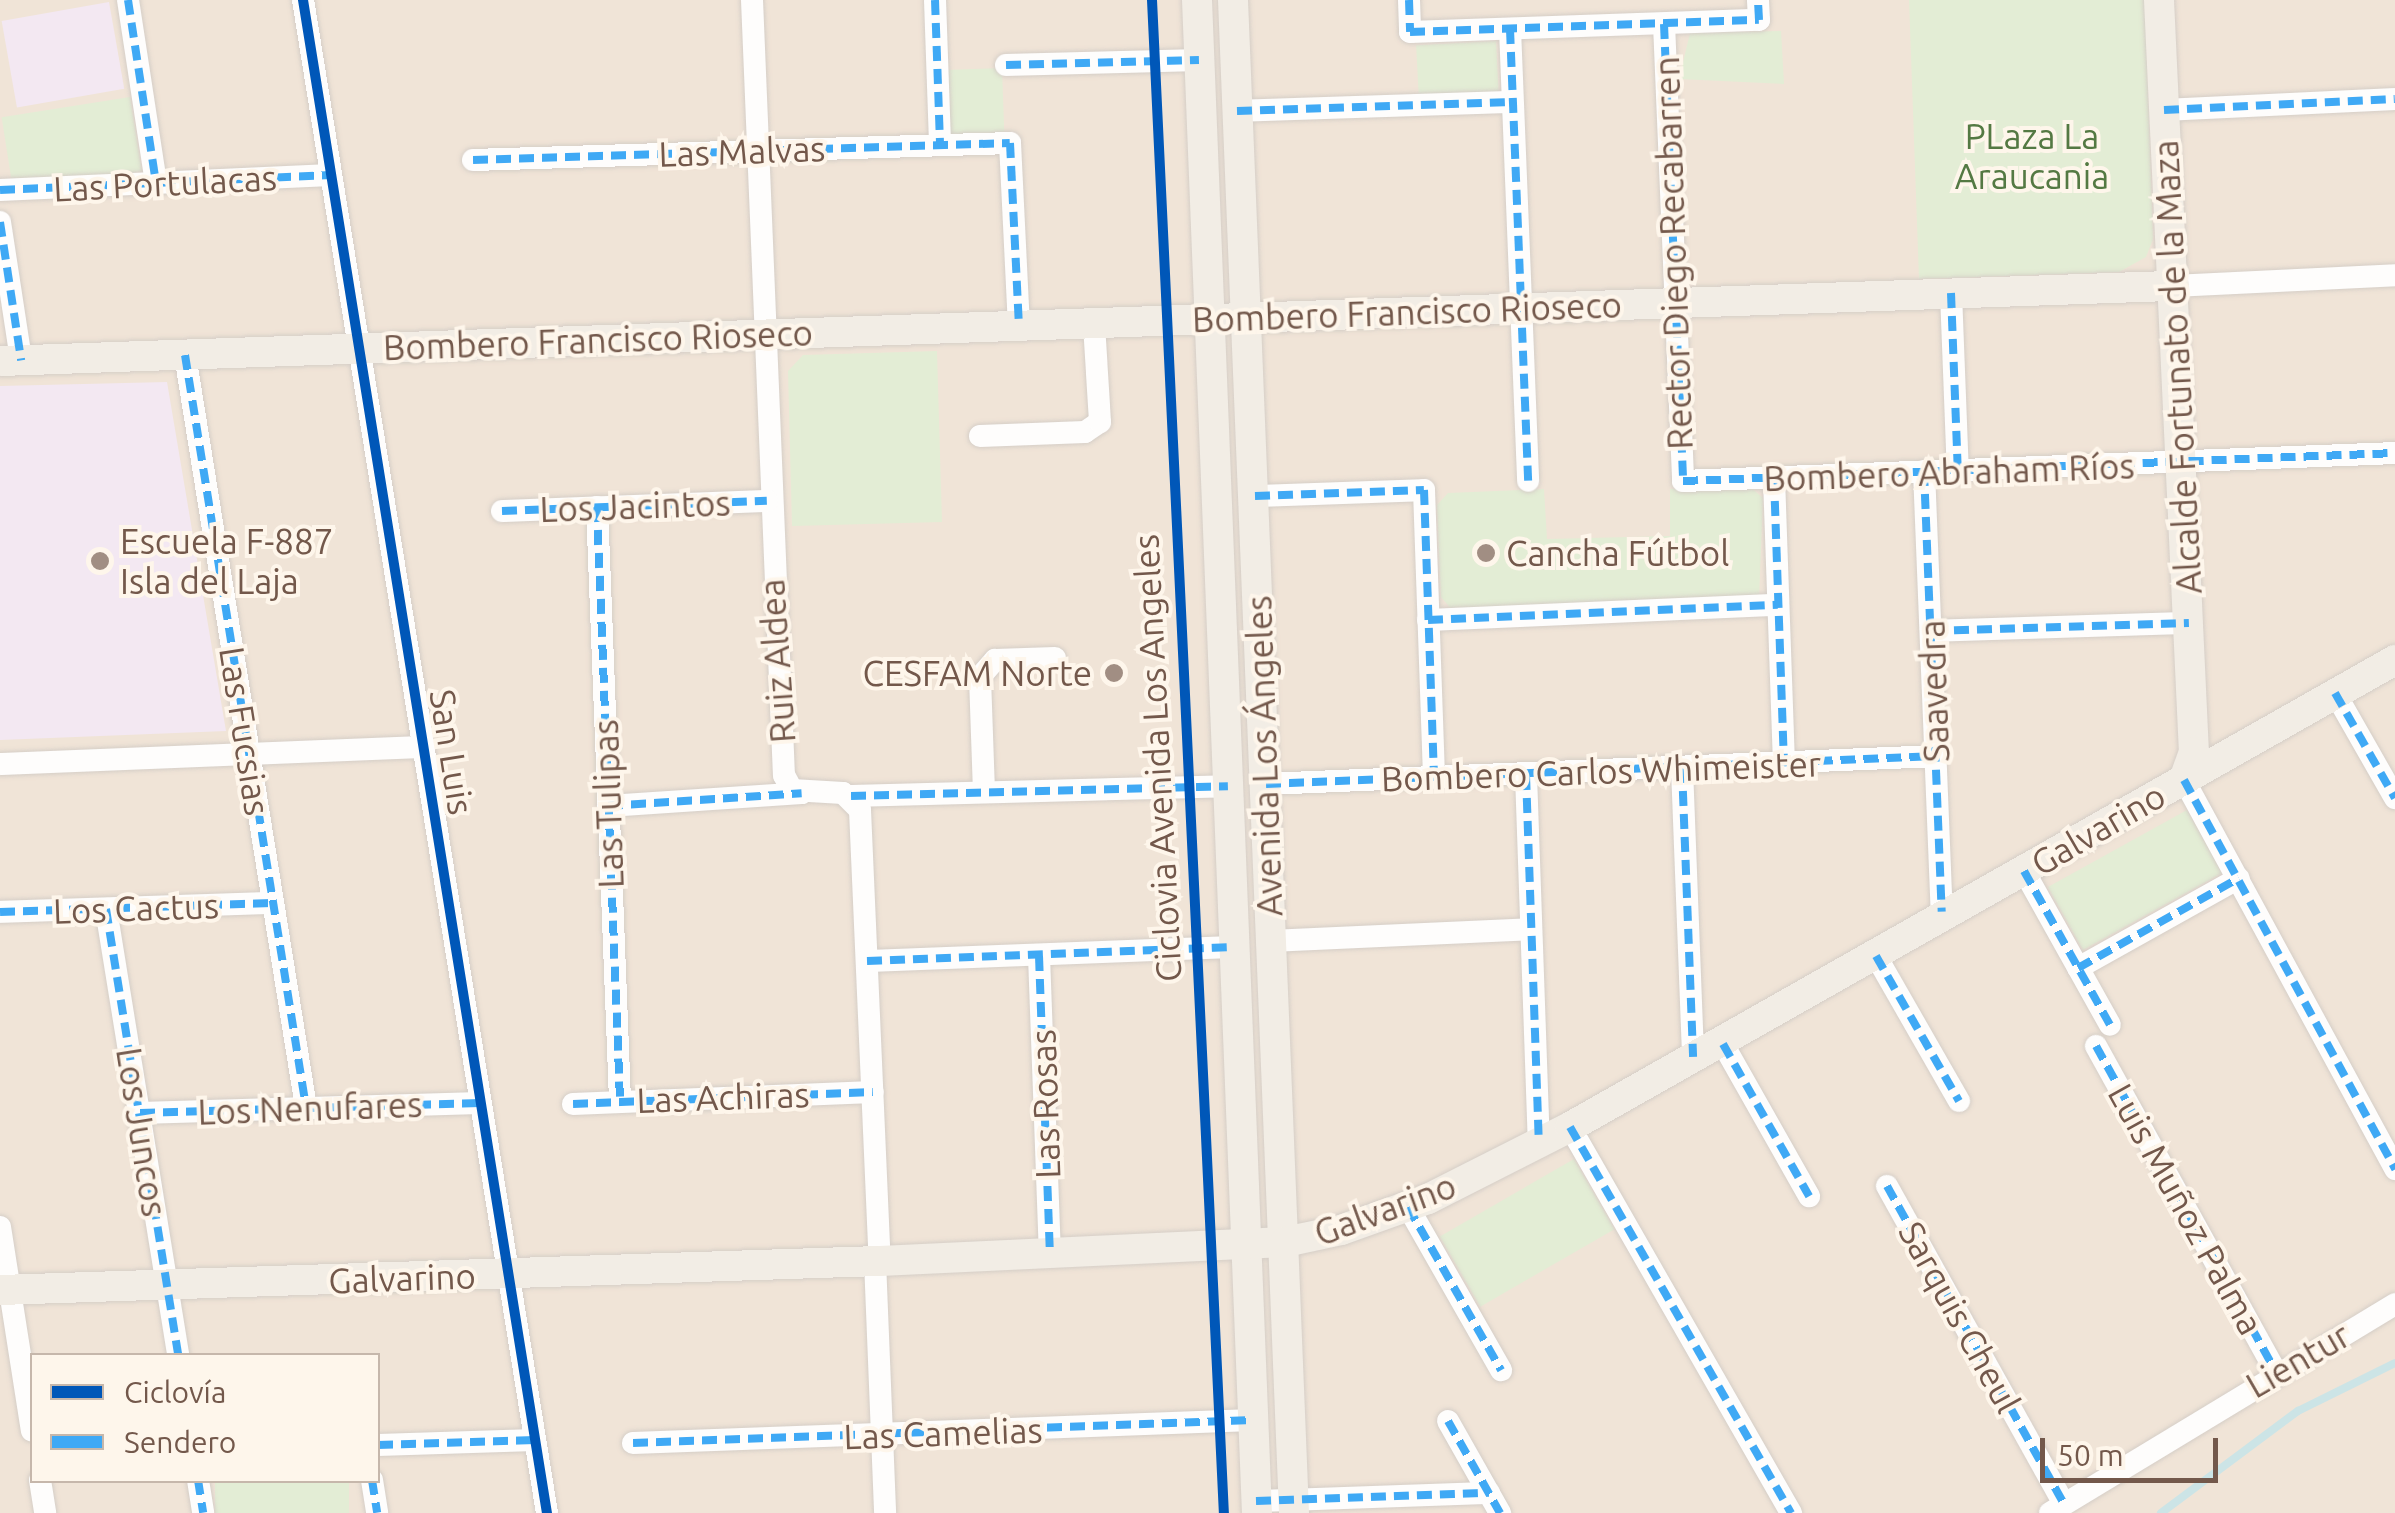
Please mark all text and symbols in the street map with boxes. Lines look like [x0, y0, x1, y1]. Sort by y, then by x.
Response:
street label: Rector Diego Recabarren [1645, 56, 1701, 450]
park label: PLaza La Araucania [1955, 115, 2109, 197]
street label: Las Malvas [658, 127, 826, 175]
street label: Alcalde Fortunato de la Maza [2144, 139, 2210, 595]
street label: Las Portulacas [52, 156, 278, 210]
street label: Bombero Francisco Rioseco [1191, 284, 1623, 340]
street label: Bombero Francisco Rioseco [382, 312, 814, 368]
street label: Bombero Abraham Ríos [1763, 445, 2135, 499]
street label: Los Jacintos [539, 482, 731, 530]
place label: Escuela F-887 Isla del Laja [120, 520, 333, 602]
place label: Cancha Fútbol [1506, 532, 1729, 574]
street label: Ciclovia Avenida Los Angeles [1124, 533, 1190, 983]
marker: Cancha Fútbol [1475, 542, 1497, 564]
marker: Escuela F-887 Isla del Laja [89, 550, 111, 572]
street label: Ruiz Aldea [750, 578, 804, 744]
street label: Avenida Los Ángeles [1237, 595, 1291, 917]
street label: Saavedra [1911, 619, 1957, 763]
street label: Las Fucsias [211, 644, 279, 818]
place label: CESFAM Norte [863, 652, 1092, 694]
marker: CESFAM Norte [1101, 660, 1127, 686]
street label: San Luis [421, 687, 483, 817]
street label: Las Tulipas [584, 719, 632, 889]
street label: Bombero Carlos Whimeister [1380, 742, 1822, 800]
street label: Galvarino [2024, 774, 2172, 884]
street label: Los Cactus [52, 884, 220, 932]
street label: Las Rosas [1021, 1029, 1069, 1179]
street label: Los Juncos [108, 1045, 176, 1219]
street label: Las Achiras [636, 1073, 810, 1121]
street label: Luis Muñoz Palma [2100, 1076, 2272, 1342]
street label: Los Nenufares [197, 1083, 423, 1133]
street label: Galvarino [1308, 1164, 1462, 1254]
street label: Sarquis Cheul [1890, 1214, 2030, 1420]
street label: Galvarino [328, 1254, 476, 1302]
street label: Lientur [2239, 1314, 2357, 1406]
legend [30, 1353, 380, 1483]
text: Ciclovía [124, 1375, 226, 1409]
street label: Las Camelias [843, 1409, 1043, 1457]
scale bar [2045, 1418, 2222, 1480]
text: Sendero [124, 1425, 236, 1459]
text: 50 m [2057, 1438, 2124, 1472]

